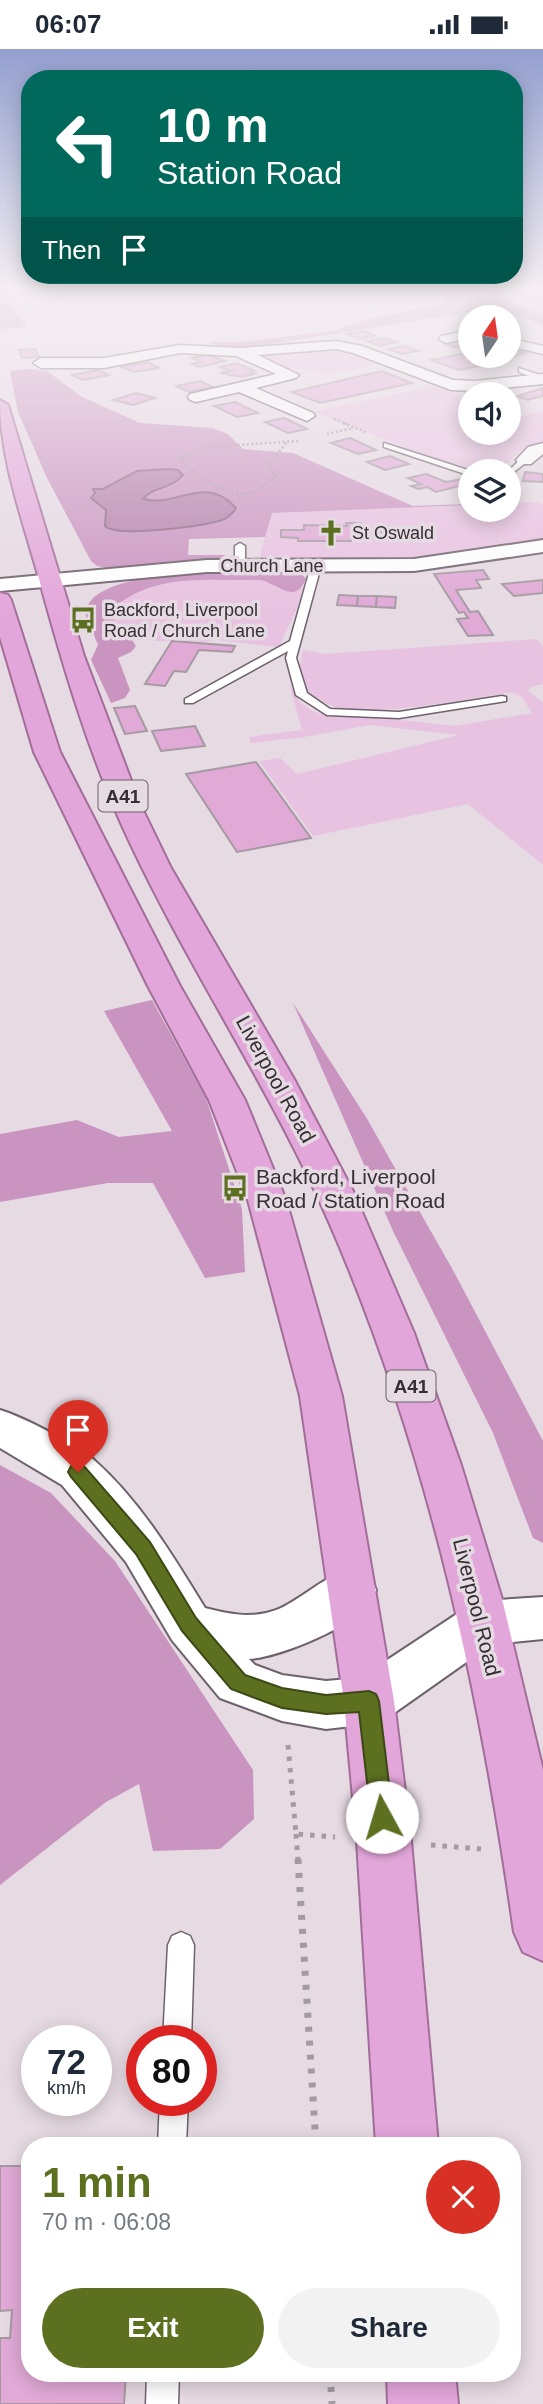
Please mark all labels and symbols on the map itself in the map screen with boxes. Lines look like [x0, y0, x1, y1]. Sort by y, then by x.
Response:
north arrow [458, 305, 522, 367]
church icon: St Oswald [316, 518, 346, 548]
place label: St Oswald [352, 523, 434, 543]
street label: Church Lane [220, 556, 324, 576]
place label: Backford, Liverpool Road / Church Lane [104, 600, 265, 641]
bus stop icon: Backford, Liverpool Road / Church Lane [68, 605, 98, 635]
road number: A41 [99, 781, 148, 811]
street label: Liverpool Road [232, 1012, 320, 1146]
place label: Backford, Liverpool Road / Station Road [256, 1165, 445, 1212]
bus stop icon: Backford, Liverpool Road / Station Road [220, 1173, 250, 1203]
road number: A41 [386, 1371, 436, 1401]
pin [48, 1400, 108, 1472]
street label: Liverpool Road [449, 1536, 505, 1678]
position arrow [345, 1780, 419, 1854]
speed limit sign: 80 [126, 2025, 217, 2116]

